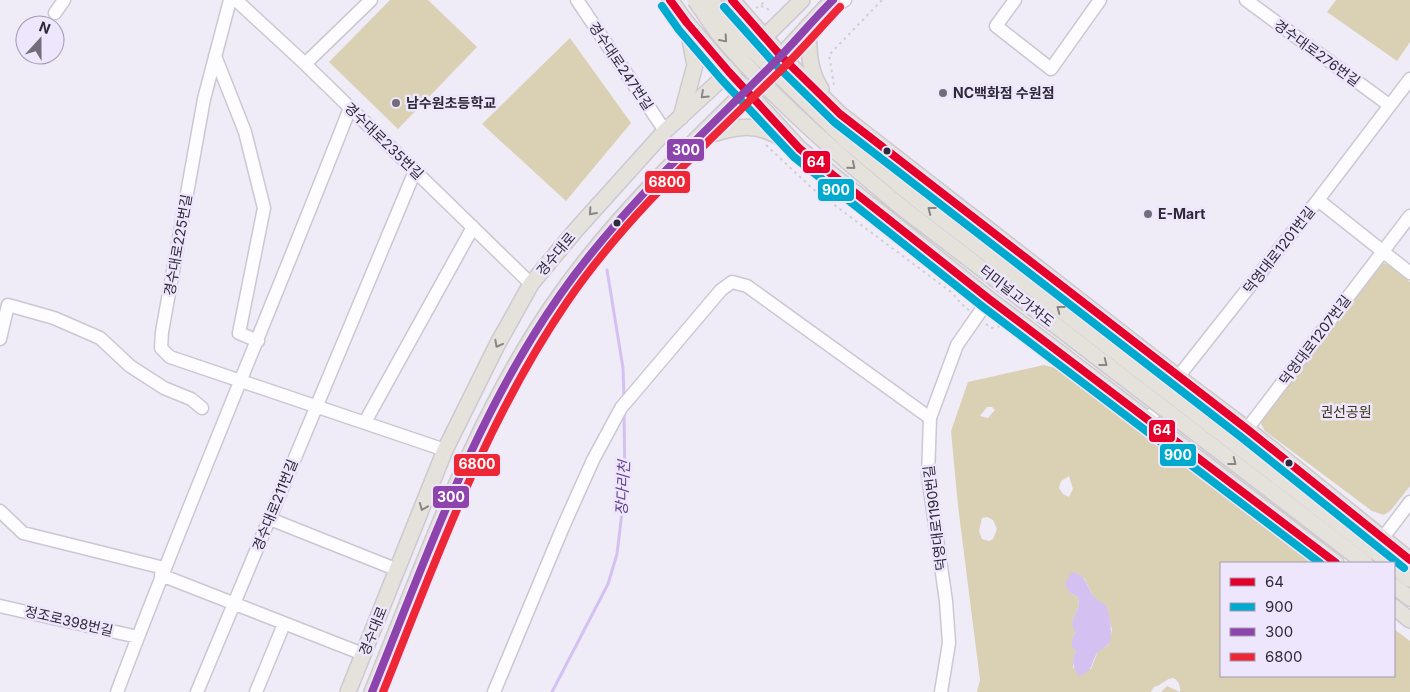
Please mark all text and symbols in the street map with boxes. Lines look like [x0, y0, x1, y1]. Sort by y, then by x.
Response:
north arrow [15, 15, 65, 65]
street label: 경수대로276번길 [1271, 16, 1364, 90]
text: N [37, 18, 53, 37]
street label: 경수대로247번길 [586, 18, 657, 113]
one-way arrow [718, 34, 727, 43]
place label: NC백화점 수원점 [953, 84, 1055, 101]
marker: NC백화점 수원점 [937, 87, 949, 99]
one-way arrow [701, 89, 710, 98]
place label: 남수원초등학교 [406, 94, 496, 111]
marker: 남수원초등학교 [390, 97, 402, 109]
street label: 경수대로235번길 [341, 99, 427, 183]
line badge: 300 [666, 138, 705, 162]
text: 300 [672, 141, 700, 158]
unlabelled marker [882, 146, 892, 156]
line badge: 64 [802, 150, 831, 174]
text: 64 [807, 153, 825, 170]
one-way arrow [846, 160, 855, 168]
line badge: 6800 [644, 170, 691, 194]
text: 6800 [648, 173, 686, 190]
line badge: 900 [817, 178, 855, 202]
text: 900 [822, 181, 850, 198]
street label: 경수대로225번길 [160, 193, 195, 297]
street label: 덕영대로1201번길 [1239, 203, 1318, 297]
place label: E-Mart [1158, 205, 1205, 222]
one-way arrow [589, 207, 598, 216]
one-way arrow [928, 207, 937, 215]
marker: E-Mart [1142, 208, 1154, 220]
unlabelled marker [612, 218, 622, 228]
street label: 경수대로 [533, 228, 579, 279]
street label: 터미널고가차도 [977, 261, 1058, 330]
street label: 덕영대로1207번길 [1275, 291, 1354, 388]
one-way arrow [1056, 306, 1066, 315]
one-way arrow [494, 339, 504, 348]
one-way arrow [1098, 357, 1107, 365]
park label: 권선공원 [1320, 403, 1372, 420]
line badge: 64 [1148, 419, 1176, 443]
text: 64 [1153, 421, 1171, 438]
line badge: 900 [1159, 443, 1197, 467]
text: 900 [1164, 446, 1192, 463]
line badge: 6800 [453, 453, 501, 477]
text: 6800 [458, 455, 496, 472]
one-way arrow [1227, 456, 1237, 465]
street label: 경수대로211번길 [248, 457, 301, 553]
water label: 장다리천 [612, 458, 634, 516]
unlabelled marker [1284, 458, 1294, 468]
street label: 덕영대로1190번길 [920, 464, 949, 572]
line badge: 300 [432, 485, 470, 509]
text: 300 [437, 488, 465, 505]
one-way arrow [418, 502, 429, 511]
legend [1220, 562, 1395, 677]
text: 64 [1265, 572, 1284, 591]
text: 900 [1265, 597, 1293, 616]
street label: 정조로398번길 [23, 602, 115, 639]
street label: 경수대로 [355, 604, 390, 658]
text: 300 [1265, 622, 1293, 641]
text: 6800 [1265, 647, 1303, 666]

